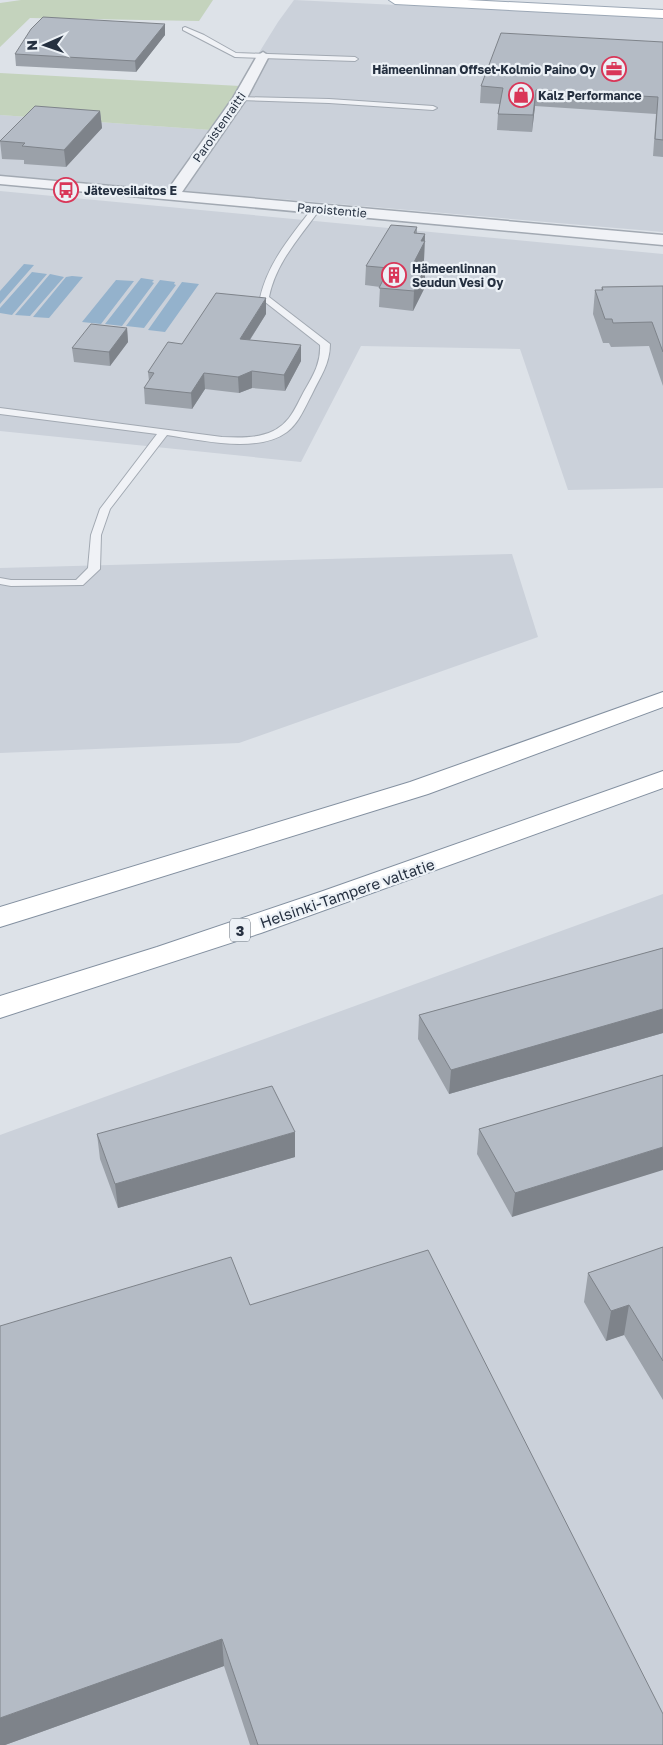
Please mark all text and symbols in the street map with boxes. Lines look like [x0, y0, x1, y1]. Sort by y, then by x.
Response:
north arrow [20, 20, 70, 70]
text: N [23, 40, 40, 51]
office icon: Hämeenlinnan Offset-Kolmio Paino Oy [601, 56, 627, 82]
place label: Hämeenlinnan Offset-Kolmio Paino Oy [372, 62, 597, 77]
shop icon: Kalz Performance [508, 82, 534, 108]
place label: Kalz Performance [538, 88, 642, 103]
street label: Paroistenraitti [189, 89, 249, 165]
bus stop icon: Jätevesilaitos E [53, 177, 79, 203]
place label: Jätevesilaitos E [84, 183, 177, 198]
street label: Paroistentie [297, 199, 367, 221]
place label: Hämeenlinnan Seudun Vesi Oy [412, 261, 504, 290]
building icon: Hämeenlinnan Seudun Vesi Oy [381, 262, 407, 288]
street label: Helsinki-Tampere valtatie [257, 855, 437, 931]
road number: 3 [230, 918, 250, 942]

